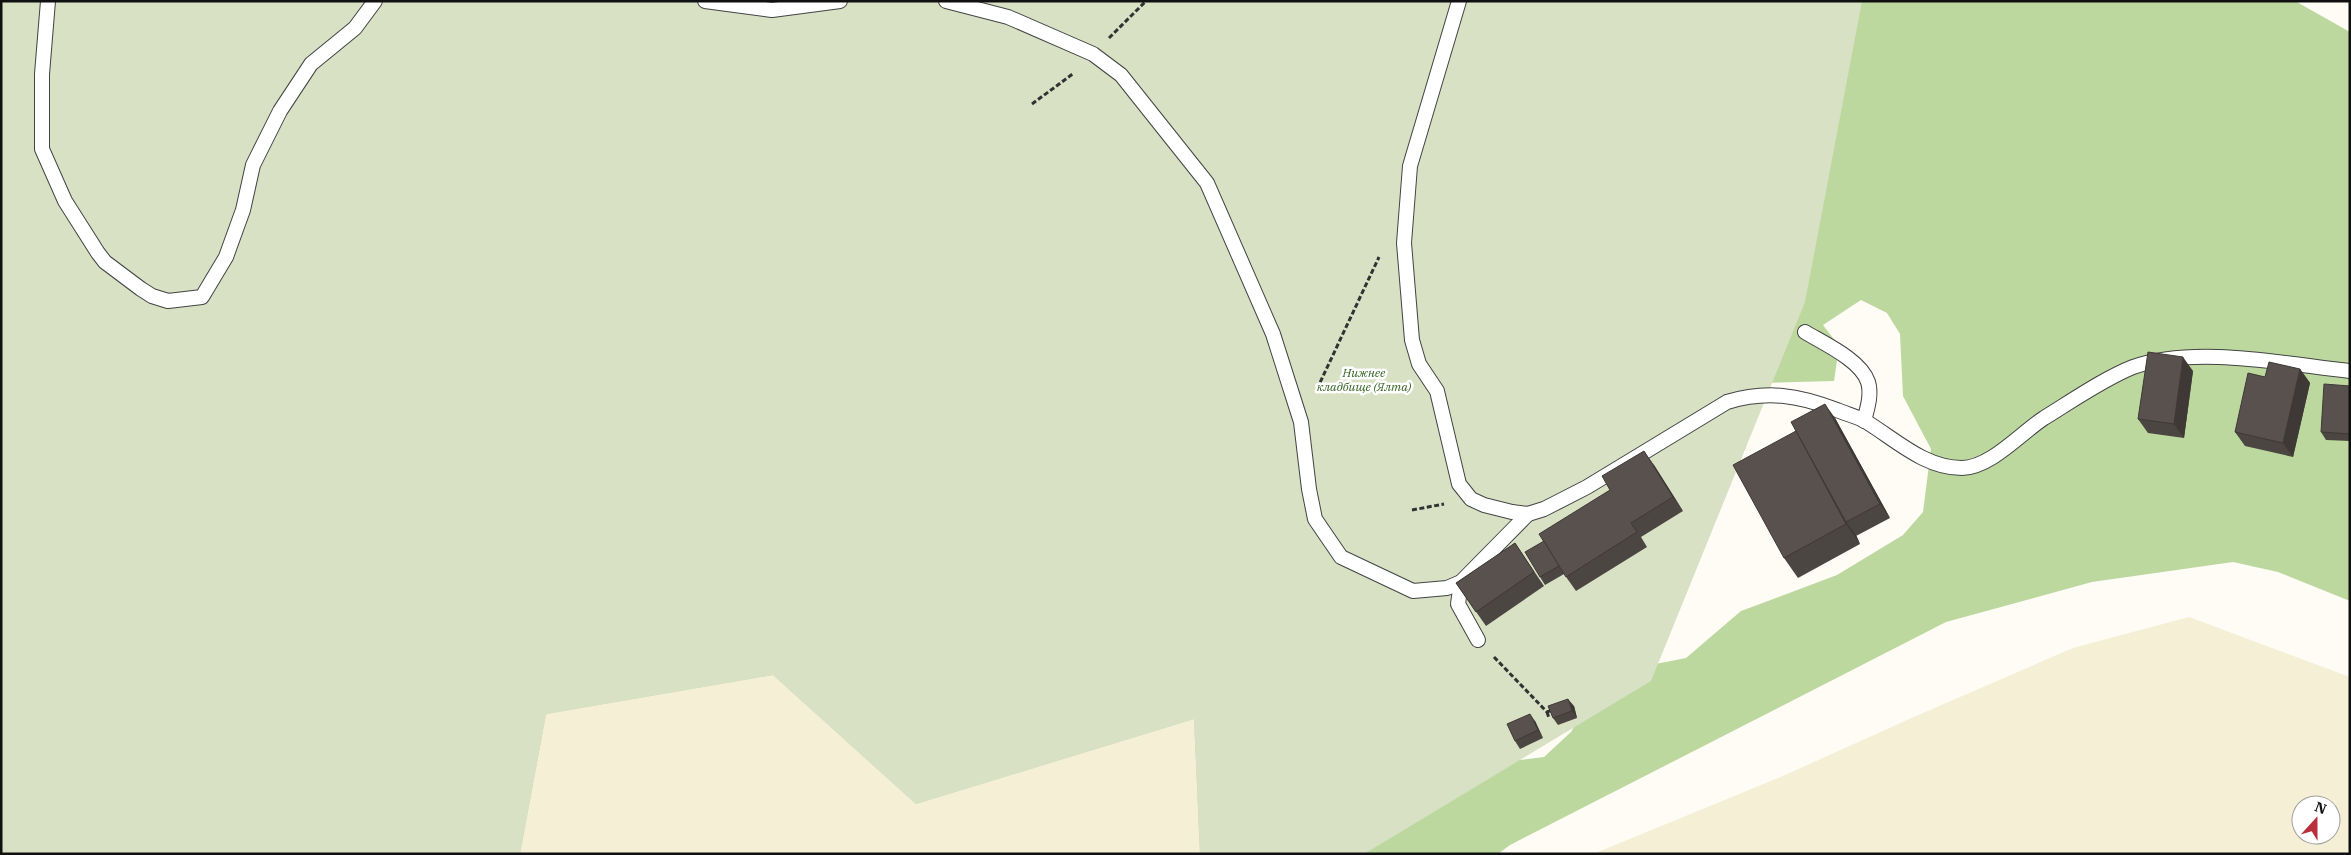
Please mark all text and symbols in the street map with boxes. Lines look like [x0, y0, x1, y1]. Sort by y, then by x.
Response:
park label: Нижнее кладбище (Ялта) [1317, 365, 1412, 394]
north arrow [2291, 795, 2341, 845]
text: N [2312, 797, 2329, 818]

